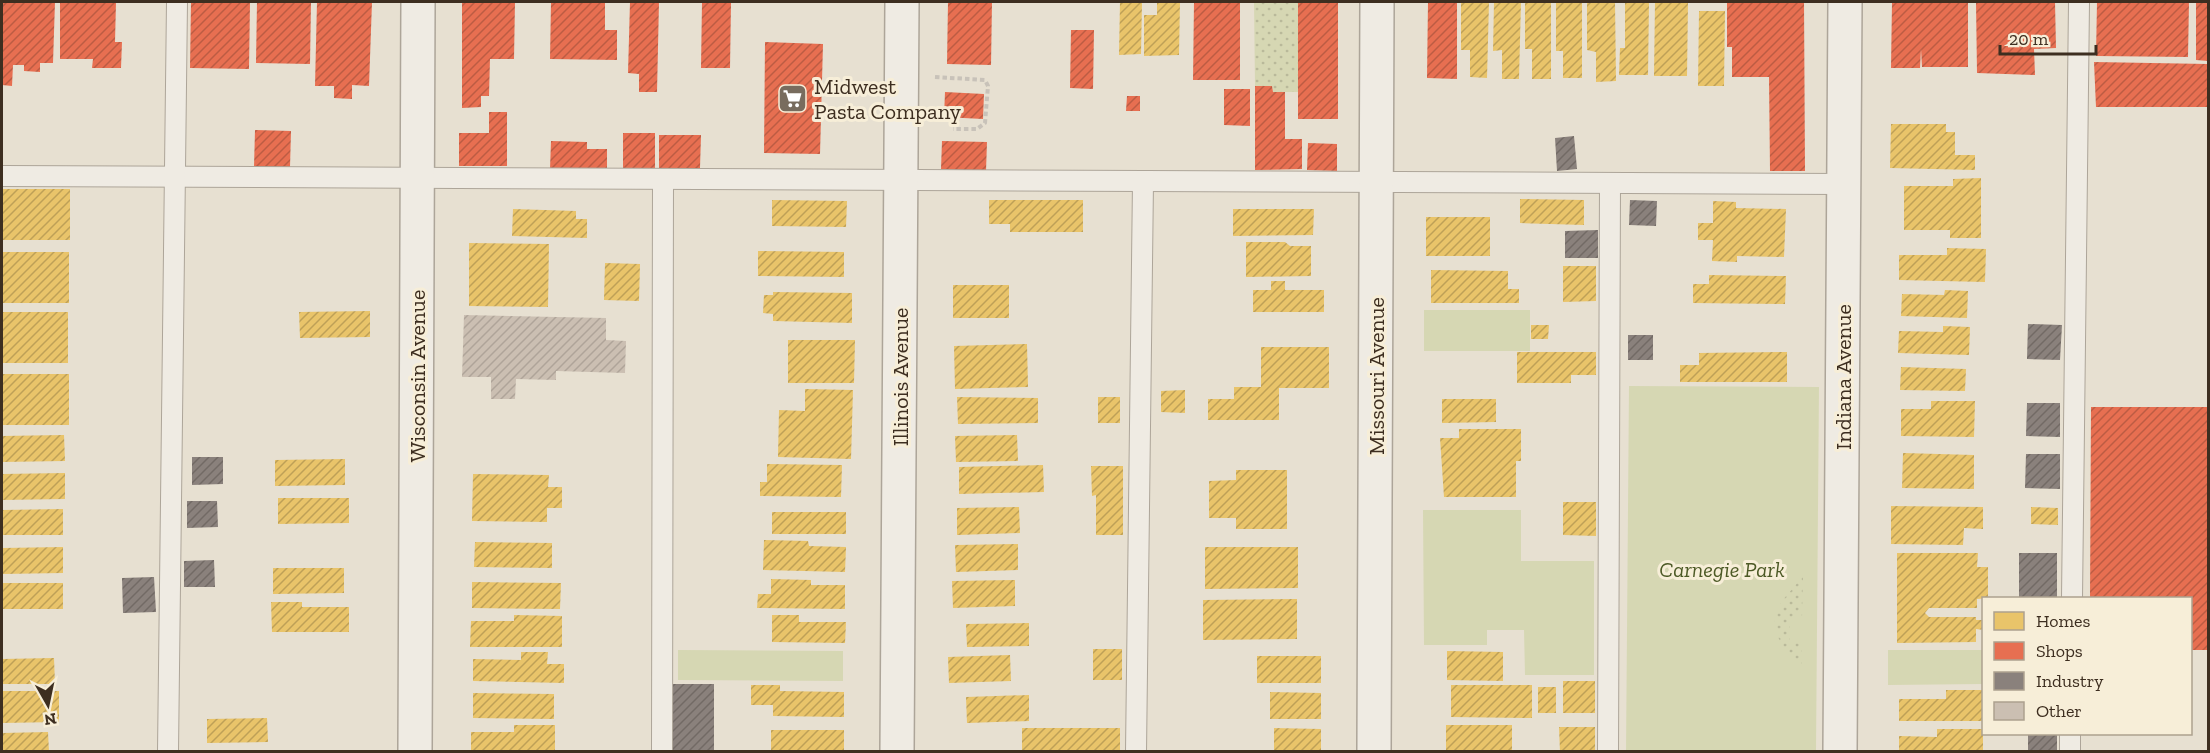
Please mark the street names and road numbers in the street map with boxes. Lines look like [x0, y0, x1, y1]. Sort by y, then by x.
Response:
street label: Wisconsin Avenue [404, 290, 431, 462]
street label: Missouri Avenue [1363, 297, 1390, 455]
street label: Indiana Avenue [1830, 304, 1857, 450]
street label: Illinois Avenue [887, 308, 914, 446]

